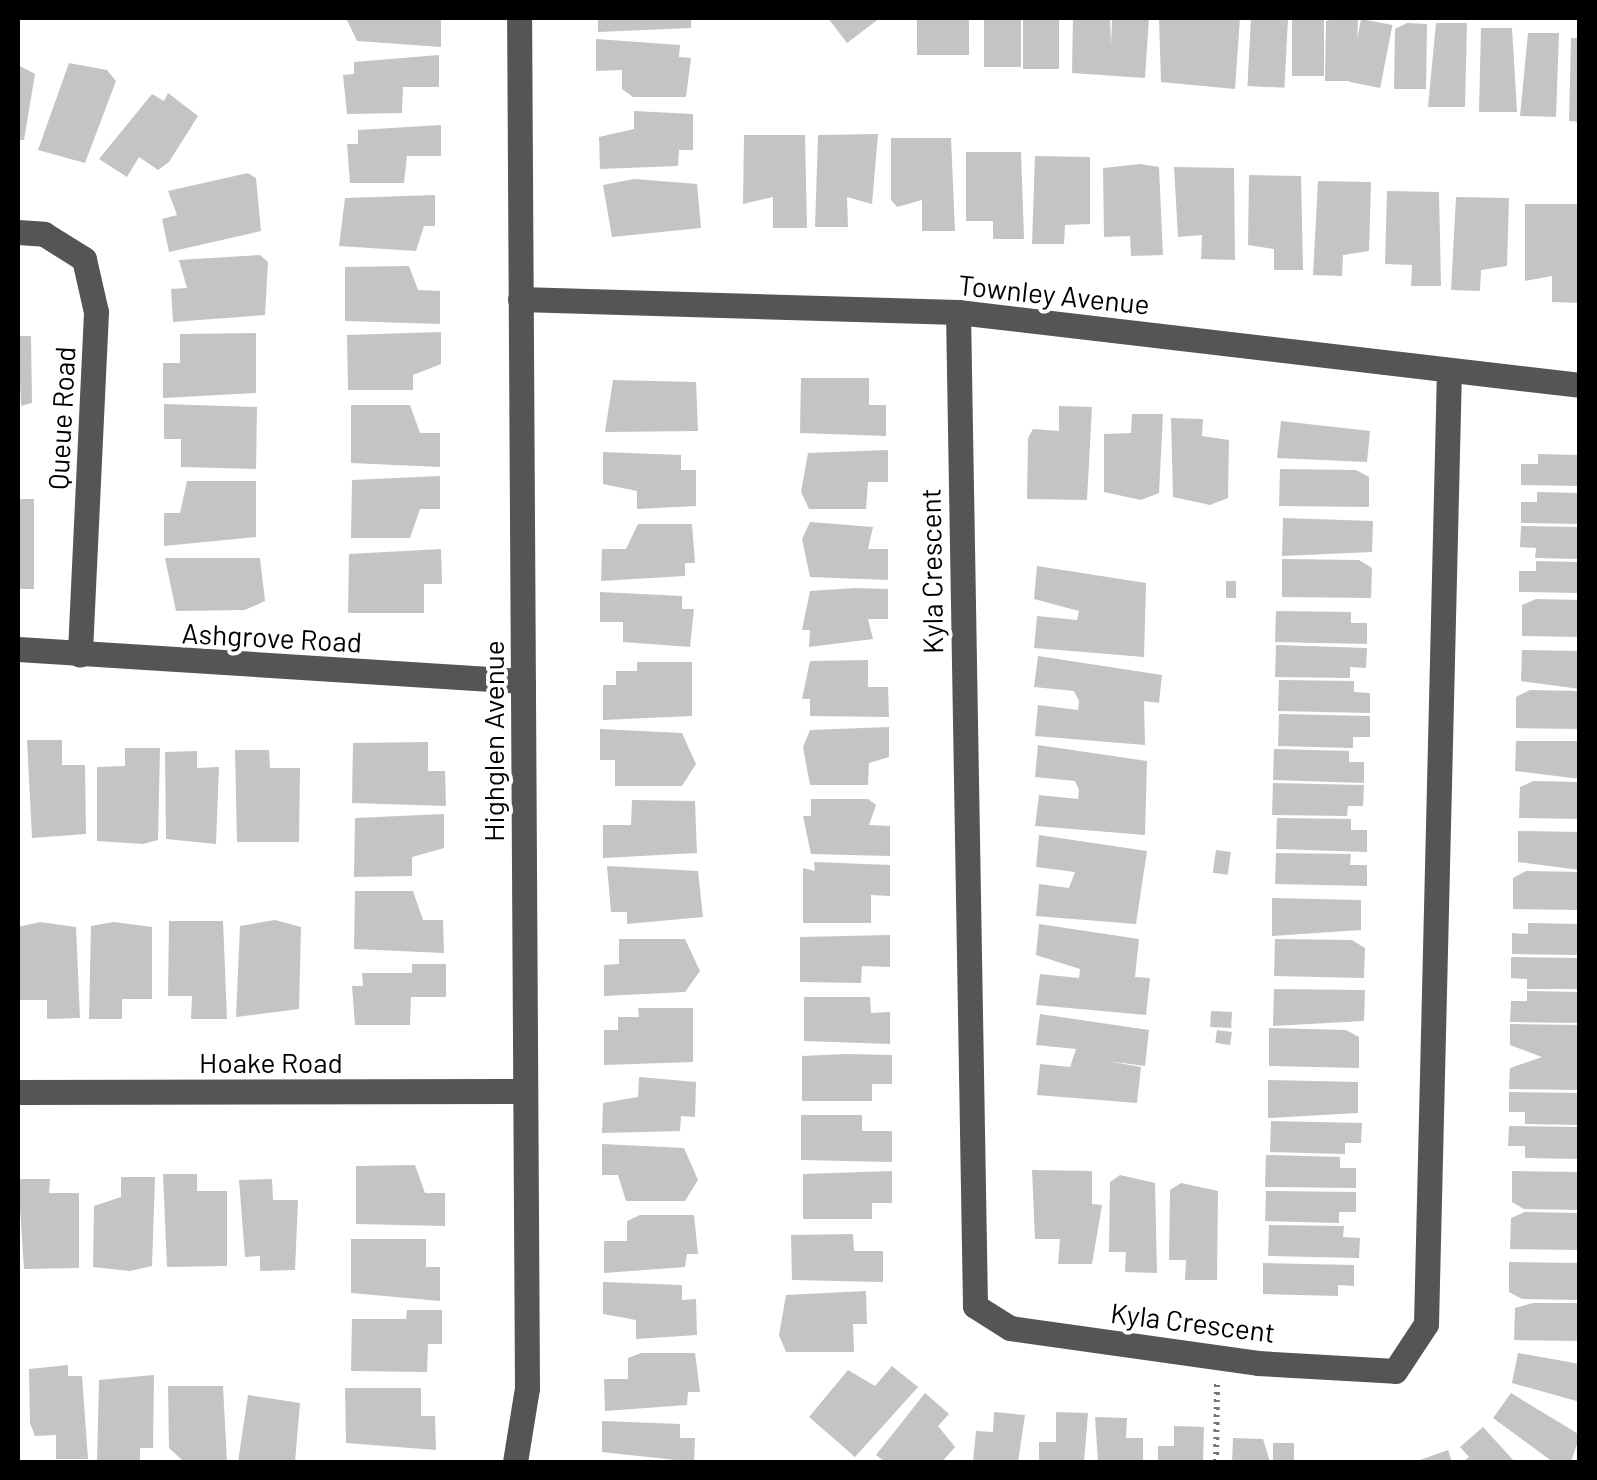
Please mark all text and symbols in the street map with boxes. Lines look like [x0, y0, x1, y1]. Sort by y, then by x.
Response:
street label: Townley Avenue [957, 267, 1151, 321]
street label: Queue Road [40, 345, 82, 491]
street label: Kyla Crescent [913, 488, 949, 654]
street label: Ashgrove Road [181, 615, 363, 659]
street label: Highglen Avenue [476, 640, 510, 842]
street label: Hoake Road [199, 1045, 343, 1079]
street label: Kyla Crescent [1109, 1295, 1277, 1349]

